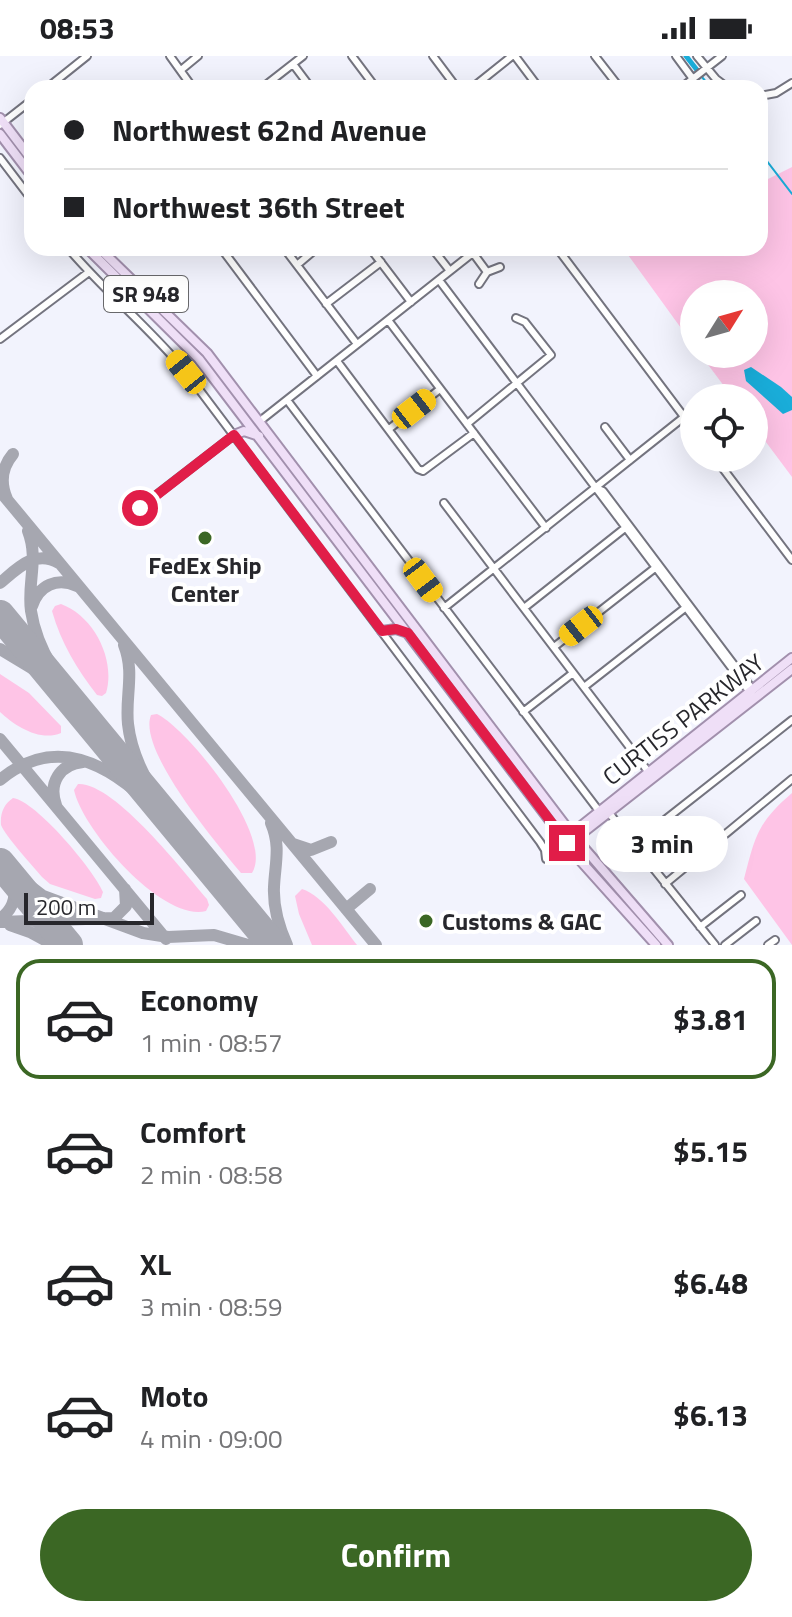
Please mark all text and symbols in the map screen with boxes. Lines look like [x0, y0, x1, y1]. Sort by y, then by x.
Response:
text: 08:53 [40, 5, 115, 51]
text: Northwest 62nd Avenue [112, 107, 427, 153]
text: Northwest 36th Street [112, 184, 405, 230]
road number: SR 948 [104, 276, 188, 312]
north arrow [680, 280, 768, 368]
map controls [680, 280, 768, 472]
car [162, 346, 210, 398]
button: locate [680, 384, 768, 472]
car [388, 385, 440, 433]
route start [122, 490, 158, 526]
marker: FedEx Ship Center [196, 529, 214, 547]
place label: FedEx Ship Center [148, 547, 262, 611]
car [399, 554, 447, 606]
car [555, 602, 607, 650]
street label: CURTISS PARKWAY [595, 644, 771, 793]
callout: 3 min [595, 815, 727, 871]
text: 3 min [630, 824, 694, 863]
route end [549, 825, 585, 861]
scale bar [24, 889, 154, 925]
text: 200 m [36, 890, 96, 924]
place label: Customs & GAC [442, 903, 602, 939]
marker: Customs & GAC [417, 912, 435, 930]
text: Economy [140, 977, 258, 1023]
icon: car [44, 983, 116, 1055]
text: $3.81 [673, 996, 748, 1042]
text: 1 min · 08:57 [140, 1023, 283, 1062]
text: Comfort [140, 1109, 246, 1155]
icon: car [44, 1115, 116, 1187]
text: $5.15 [673, 1128, 748, 1174]
text: 2 min · 08:58 [140, 1155, 283, 1194]
text: XL [140, 1241, 171, 1287]
icon: car [44, 1247, 116, 1319]
text: $6.48 [673, 1260, 748, 1306]
text: 3 min · 08:59 [140, 1287, 283, 1326]
text: Moto [140, 1373, 208, 1419]
icon: car [44, 1379, 116, 1451]
text: $6.13 [673, 1392, 748, 1438]
text: 4 min · 09:00 [140, 1419, 283, 1458]
button: Confirm [40, 1509, 752, 1601]

